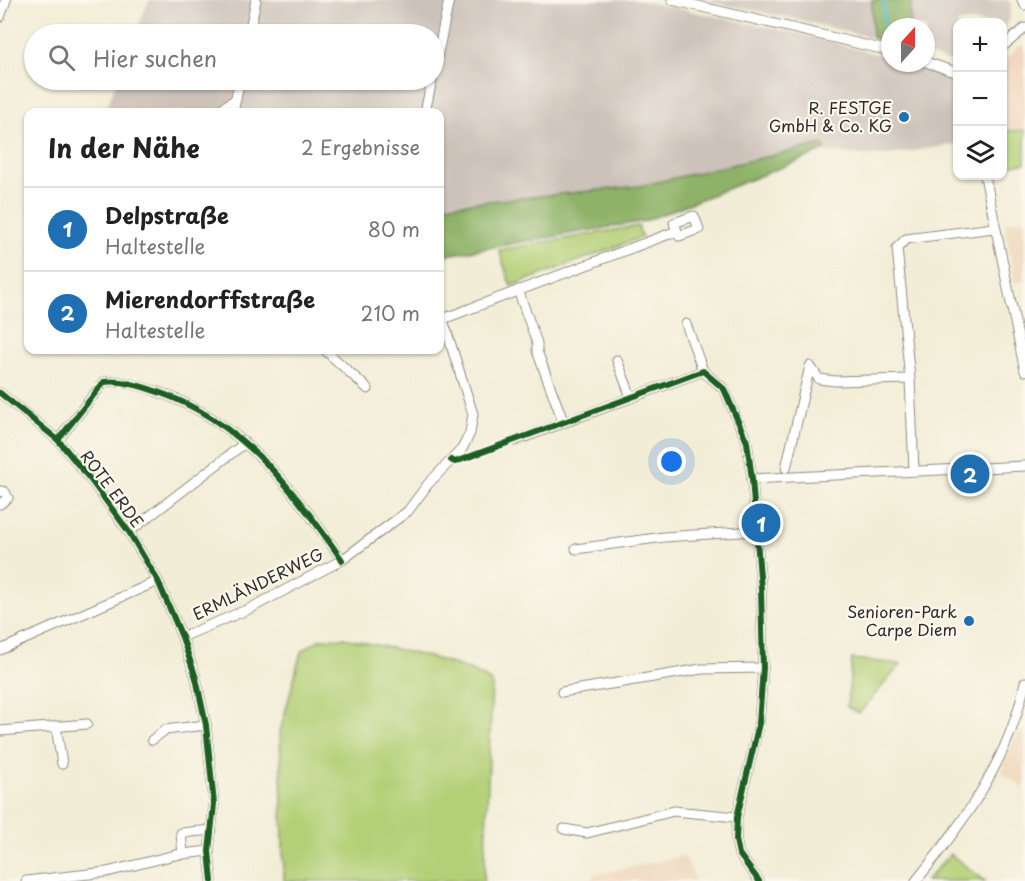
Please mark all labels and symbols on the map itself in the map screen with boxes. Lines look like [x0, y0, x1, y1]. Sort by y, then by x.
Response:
north arrow [881, 18, 935, 72]
place label: R. FESTGE GmbH & Co. KG [769, 95, 892, 137]
marker: R. FESTGE GmbH & Co. KG [897, 110, 911, 124]
street label: ROTE ERDE [76, 444, 150, 532]
your location [657, 447, 686, 476]
pin: 2 [950, 452, 990, 496]
pin: 1 [742, 500, 780, 546]
street label: ERMLÄNDERWEG [188, 541, 327, 625]
place label: Senioren-Park Carpe Diem [847, 599, 957, 641]
marker: Senioren-Park Carpe Diem [962, 614, 976, 628]

